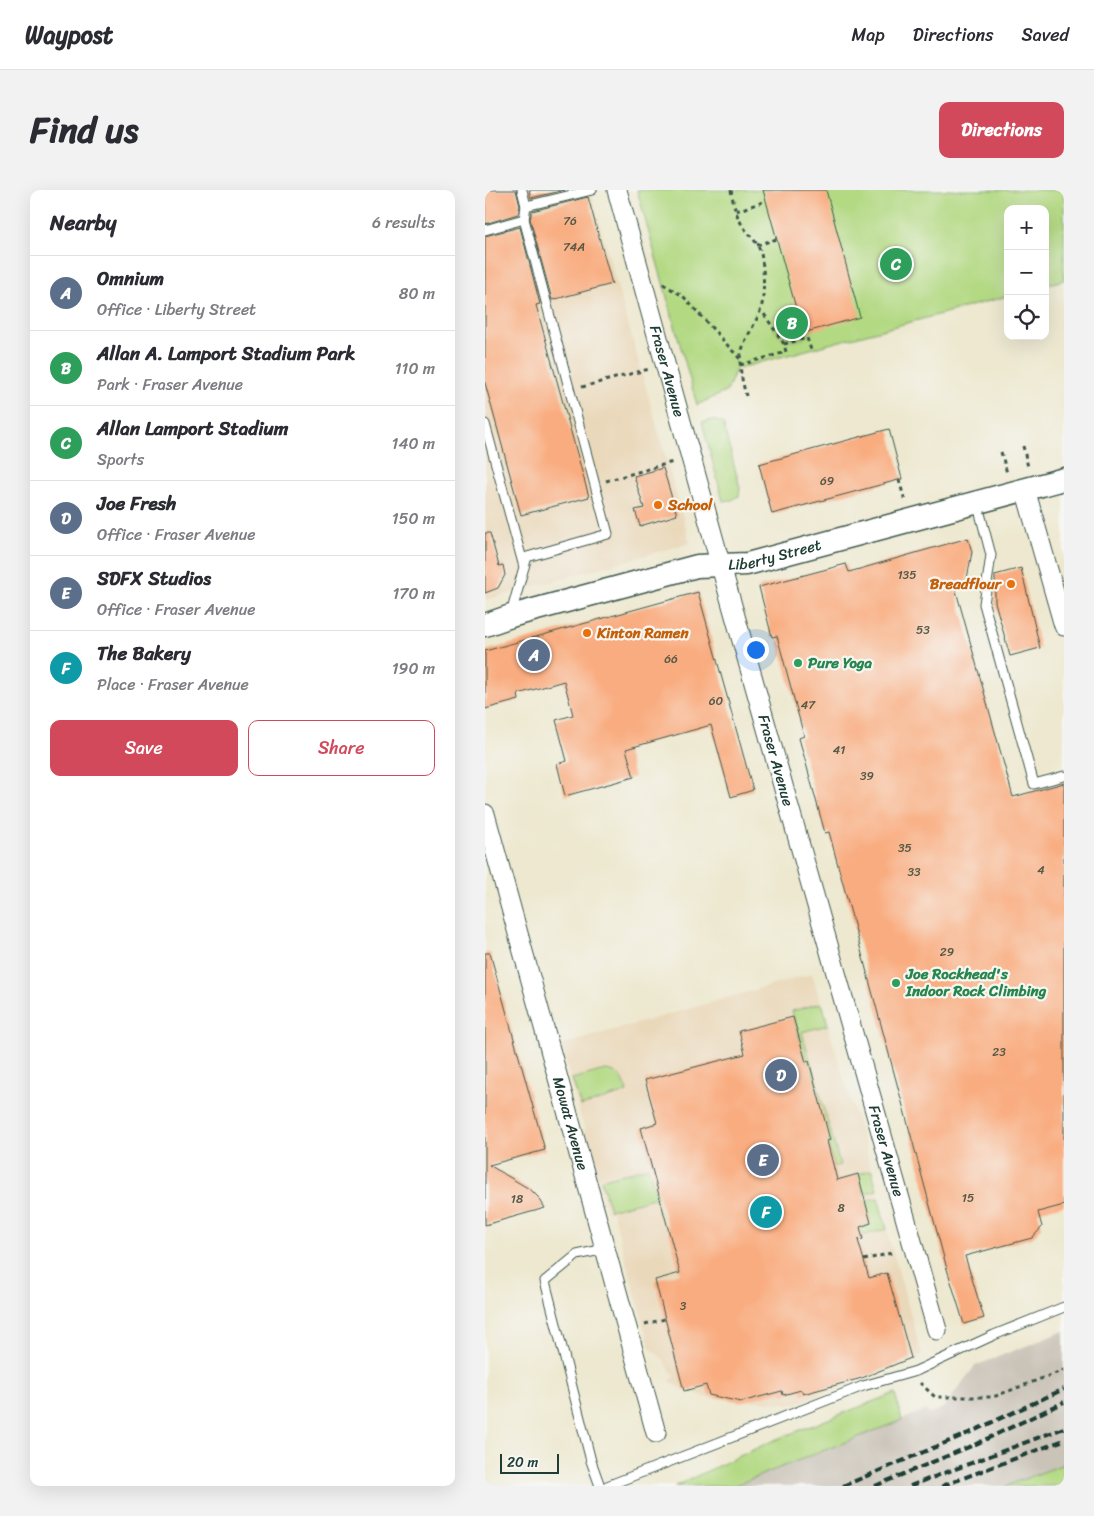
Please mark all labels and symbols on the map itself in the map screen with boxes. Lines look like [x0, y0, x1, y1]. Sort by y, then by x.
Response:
house number: 76 [563, 210, 577, 232]
house number: 74A [563, 236, 585, 258]
pin: C [880, 245, 912, 283]
pin: B [776, 304, 808, 342]
street label: Fraser Avenue [642, 322, 692, 420]
house number: 69 [820, 470, 834, 492]
place label: School [667, 492, 713, 518]
marker: School [652, 499, 664, 511]
street label: Liberty Street [728, 532, 825, 578]
house number: 135 [897, 564, 917, 586]
place label: Breadflour [930, 571, 1003, 597]
marker: Breadflour [1005, 578, 1017, 590]
house number: 53 [916, 619, 930, 641]
place label: Kinton Ramen [596, 620, 689, 646]
marker: Kinton Ramen [581, 627, 593, 639]
pin: A [518, 636, 550, 674]
your location [743, 637, 769, 663]
house number: 66 [664, 648, 678, 670]
place label: Pure Yoga [808, 650, 872, 676]
marker: Pure Yoga [792, 657, 804, 669]
house number: 60 [709, 690, 724, 712]
house number: 47 [801, 694, 816, 716]
street label: Fraser Avenue [750, 711, 801, 810]
house number: 41 [833, 739, 845, 761]
house number: 39 [860, 765, 874, 787]
house number: 35 [898, 837, 912, 859]
house number: 4 [1037, 859, 1045, 881]
house number: 33 [907, 861, 921, 883]
house number: 29 [940, 941, 954, 963]
place label: Joe Rockhead's Indoor Rock Climbing [905, 961, 1047, 1004]
marker: Joe Rockhead's Indoor Rock Climbing [890, 977, 902, 989]
house number: 23 [992, 1041, 1006, 1063]
pin: D [765, 1056, 797, 1094]
street label: Mowat Avenue [545, 1074, 596, 1173]
street label: Fraser Avenue [861, 1102, 912, 1200]
pin: E [747, 1141, 779, 1179]
house number: 15 [962, 1187, 974, 1209]
house number: 18 [511, 1188, 523, 1210]
pin: F [750, 1193, 782, 1231]
house number: 8 [837, 1197, 845, 1219]
house number: 3 [680, 1295, 687, 1317]
scale bar [500, 1451, 559, 1474]

